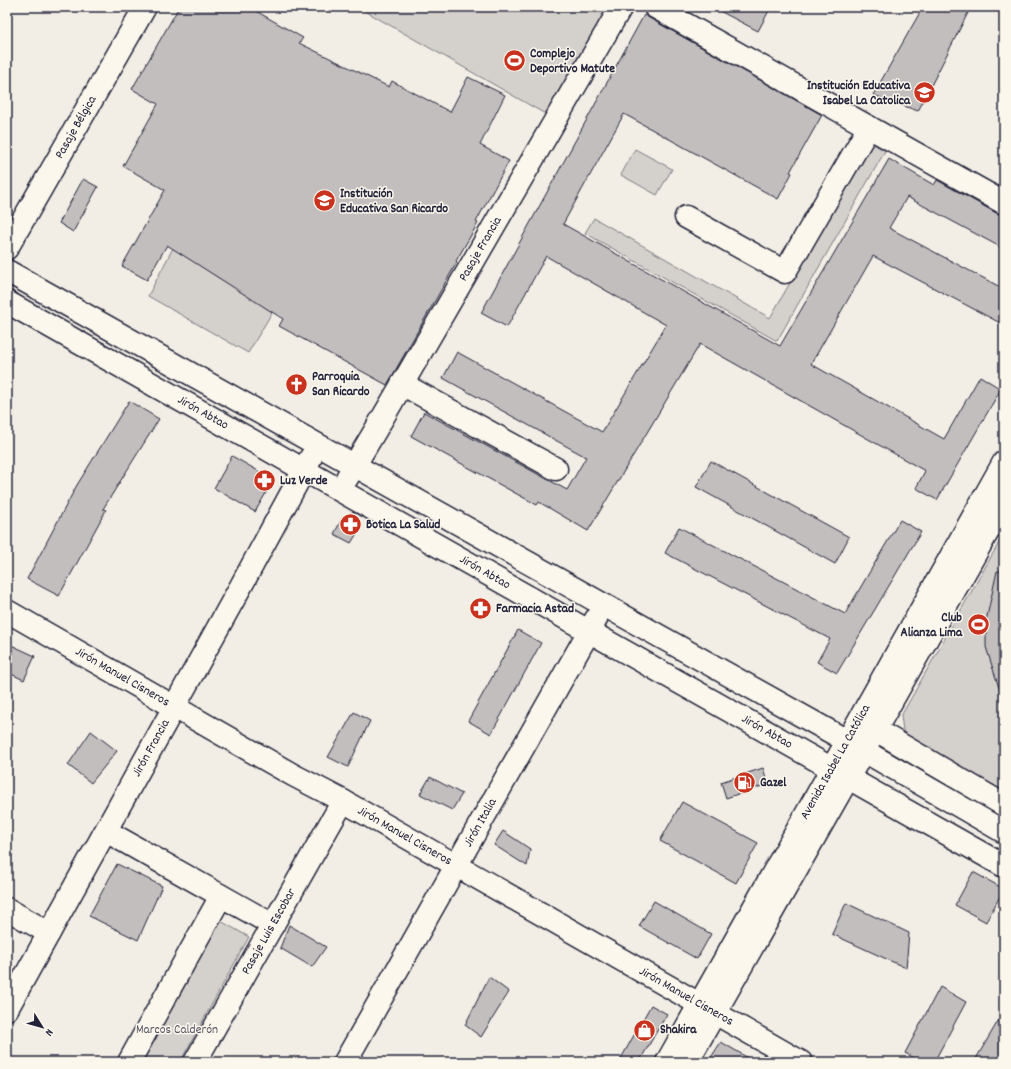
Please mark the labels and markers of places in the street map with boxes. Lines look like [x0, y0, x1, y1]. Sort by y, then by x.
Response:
place label: Complejo Deportivo Matute [530, 45, 615, 79]
sports icon: Complejo Deportivo Matute [502, 48, 528, 74]
place label: Institución Educativa Isabel La Catolica [807, 77, 911, 111]
school or university icon: Institución Educativa Isabel La Catolica [912, 80, 938, 106]
place label: Institución Educativa San Ricardo [340, 185, 448, 219]
school or university icon: Institución Educativa San Ricardo [311, 188, 337, 214]
place label: Parroquia San Ricardo [312, 368, 370, 402]
church icon: Parroquia San Ricardo [284, 371, 310, 397]
pharmacy icon: Luz Verde [252, 468, 278, 494]
place label: Luz Verde [280, 472, 328, 491]
pharmacy icon: Botica La Salud [337, 512, 363, 538]
place label: Botica La Salud [366, 516, 440, 535]
pharmacy icon: Farmacia Astad [468, 596, 494, 622]
place label: Farmacia Astad [496, 600, 574, 619]
place label: Club Alianza Lima [901, 609, 963, 643]
sports icon: Club Alianza Lima [965, 612, 991, 638]
fuel station icon: Gazel [732, 770, 758, 796]
place label: Gazel [760, 774, 787, 793]
shop icon: Shakira [631, 1017, 657, 1043]
place label: Shakira [660, 1021, 697, 1040]

